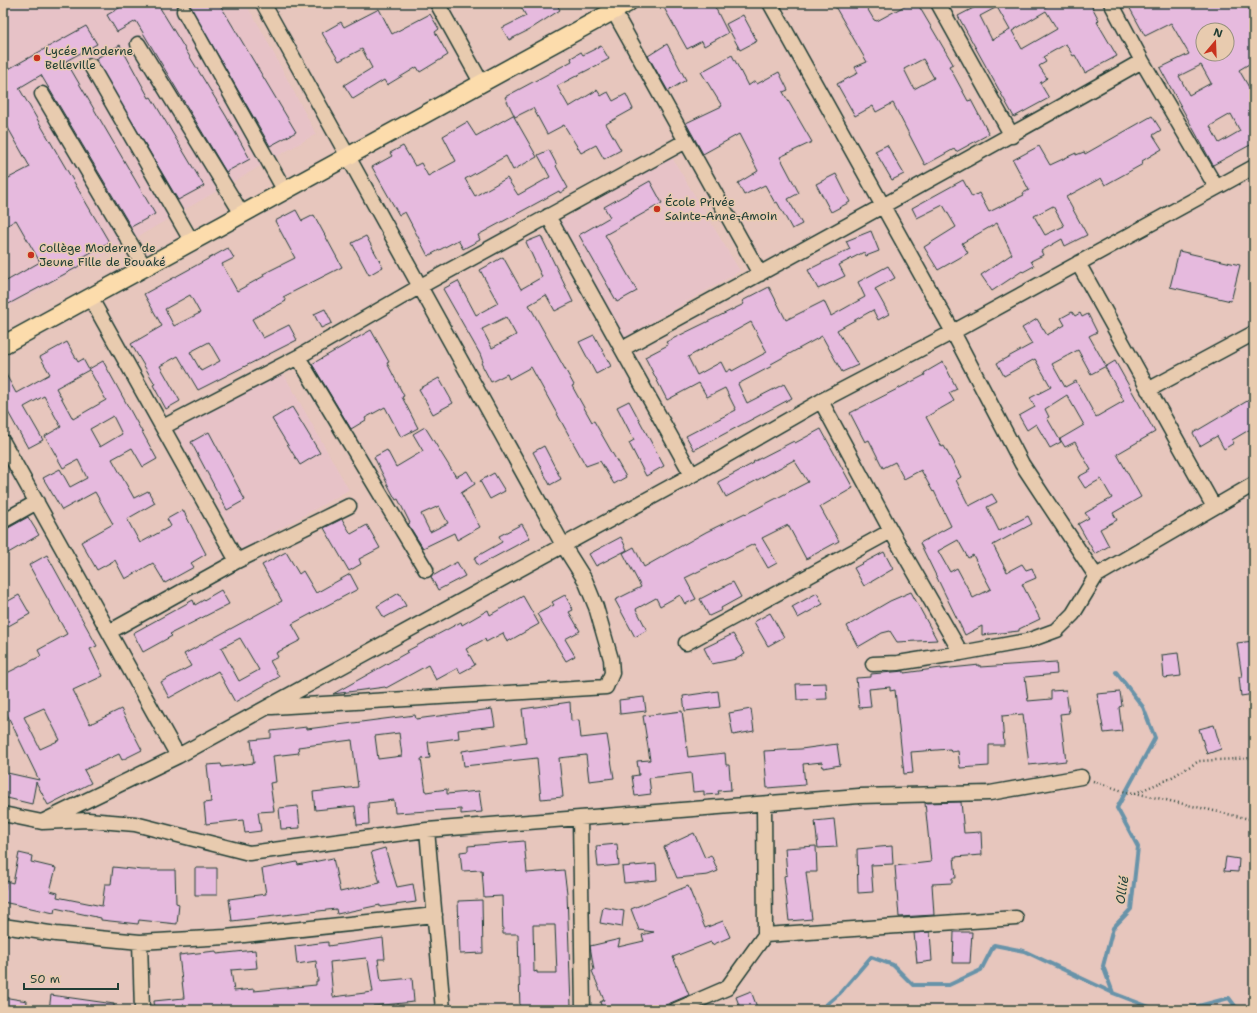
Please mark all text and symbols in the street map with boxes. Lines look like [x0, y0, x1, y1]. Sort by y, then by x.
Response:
north arrow [1195, 22, 1235, 62]
text: N [1212, 25, 1225, 42]
place label: Lycée Moderne Belleville [45, 43, 134, 73]
marker: Lycée Moderne Belleville [32, 53, 42, 63]
place label: École Privée Sainte-Anne-Amoin [665, 194, 777, 224]
marker: École Privée Sainte-Anne-Amoin [652, 204, 662, 214]
place label: Collège Moderne de Jeune Fille de Bouaké [39, 240, 166, 270]
marker: Collège Moderne de Jeune Fille de Bouaké [26, 250, 36, 260]
water label: Ollié [1111, 875, 1133, 905]
scale bar [24, 965, 118, 991]
text: 50 m [30, 971, 60, 987]

